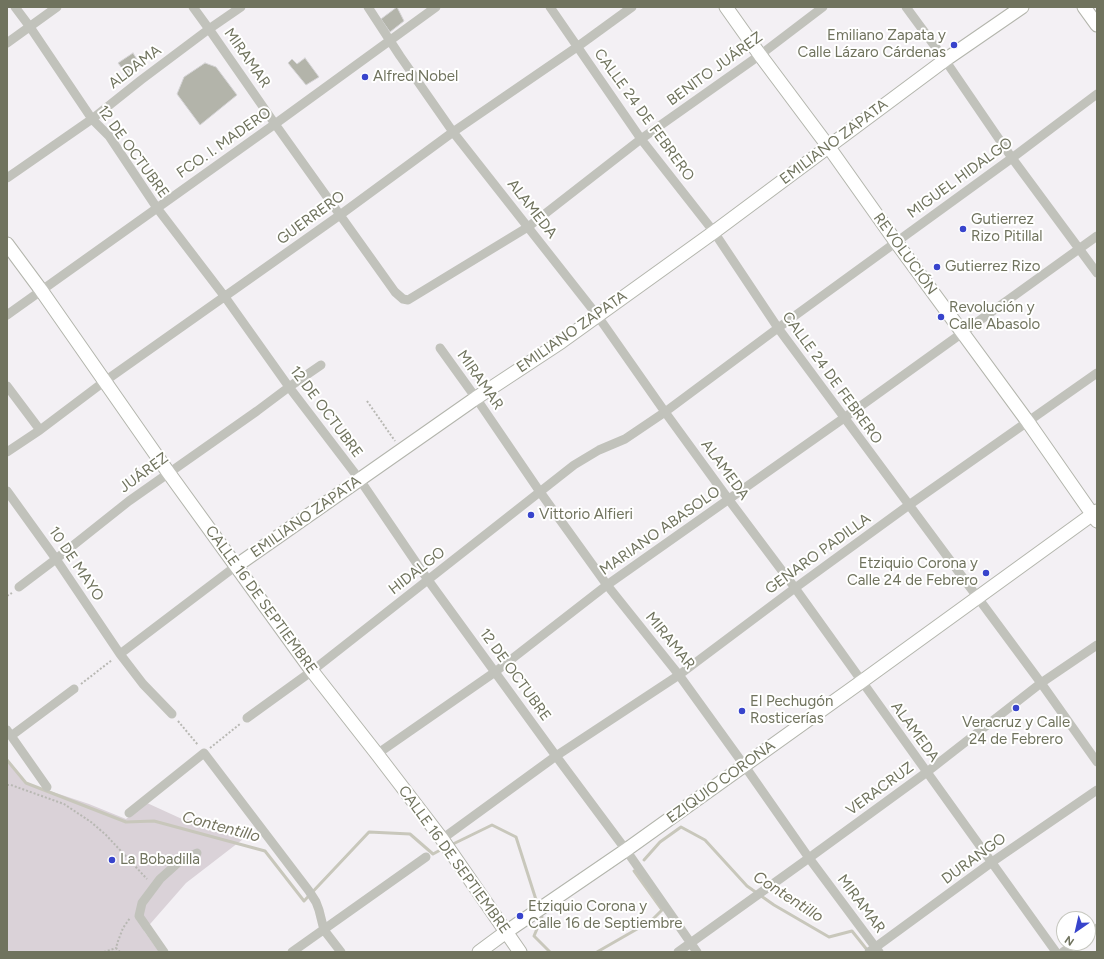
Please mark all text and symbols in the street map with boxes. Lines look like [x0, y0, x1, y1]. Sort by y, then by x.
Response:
street label: MIRAMAR [220, 25, 274, 91]
place label: Emiliano Zapata y Calle Lázaro Cárdenas [798, 27, 946, 62]
street label: BENITO JUÁREZ [664, 28, 766, 110]
marker: Emiliano Zapata y Calle Lázaro Cárdenas [949, 40, 959, 50]
street label: ALDAMA [105, 41, 165, 93]
street label: CALLE 24 DE FEBRERO [590, 45, 698, 185]
place label: Alfred Nobel [373, 68, 458, 86]
marker: Alfred Nobel [360, 72, 370, 82]
street label: EMILIANO ZAPATA [777, 96, 891, 188]
street label: 12 DE OCTUBRE [93, 102, 173, 202]
street label: FCO. I. MADERO [173, 104, 275, 182]
street label: MIGUEL HIDALGO [904, 134, 1016, 222]
street label: ALAMEDA [503, 176, 561, 242]
street label: GUERRERO [274, 187, 348, 249]
street label: REVOLUCIÓN [869, 210, 941, 298]
place label: Gutierrez Rizo Pitillal [971, 211, 1043, 246]
marker: Gutierrez Rizo Pitillal [958, 224, 968, 234]
place label: Gutierrez Rizo [945, 258, 1040, 276]
marker: Gutierrez Rizo [932, 262, 942, 272]
street label: EMILIANO ZAPATA [513, 287, 631, 377]
place label: Revolución y Calle Abasolo [949, 299, 1040, 334]
street label: CALLE 24 DE FEBRERO [778, 308, 886, 448]
marker: Revolución y Calle Abasolo [936, 312, 946, 322]
street label: MIRAMAR [453, 347, 507, 413]
street label: 12 DE OCTUBRE [286, 363, 366, 461]
street label: ALAMEDA [697, 436, 753, 504]
street label: JUÁREZ [116, 449, 172, 497]
street label: EMILIANO ZAPATA [247, 472, 365, 562]
street label: MARIANO ABASOLO [596, 483, 724, 579]
place label: Vittorio Alfieri [539, 506, 633, 524]
marker: Vittorio Alfieri [526, 510, 536, 520]
street label: GENARO PADILLA [762, 510, 874, 598]
street label: CALLE 16 DE SEPTIEMBRE [201, 522, 321, 678]
street label: 10 DE MAYO [45, 523, 107, 605]
street label: HIDALGO [385, 543, 449, 599]
place label: Etziquio Corona y Calle 24 de Febrero [847, 555, 978, 590]
marker: Etziquio Corona y Calle 24 de Febrero [981, 568, 991, 578]
street label: MIRAMAR [641, 609, 699, 673]
street label: 12 DE OCTUBRE [475, 625, 555, 725]
place label: El Pechugón Rosticerías [750, 693, 833, 728]
street label: ALAMEDA [887, 698, 943, 766]
marker: Veracruz y Calle 24 de Febrero [1011, 703, 1021, 713]
marker: El Pechugón Rosticerías [737, 706, 747, 716]
place label: Veracruz y Calle 24 de Febrero [962, 714, 1070, 749]
street label: EZIQUIO CORONA [663, 737, 779, 827]
street label: VERACRUZ [843, 759, 917, 819]
street label: CALLE 16 DE SEPTIEMBRE [394, 782, 514, 938]
water label: Contentillo [180, 807, 262, 847]
street label: DURANGO [938, 830, 1010, 888]
place label: La Bobadilla [120, 851, 200, 869]
marker: La Bobadilla [107, 855, 117, 865]
water label: Contentillo [749, 867, 827, 927]
street label: MIRAMAR [833, 871, 889, 937]
place label: Etziquio Corona y Calle 16 de Septiembre [528, 898, 682, 933]
marker: Etziquio Corona y Calle 16 de Septiembre [515, 911, 525, 921]
north arrow [1056, 911, 1096, 951]
text: N [1062, 933, 1077, 948]

